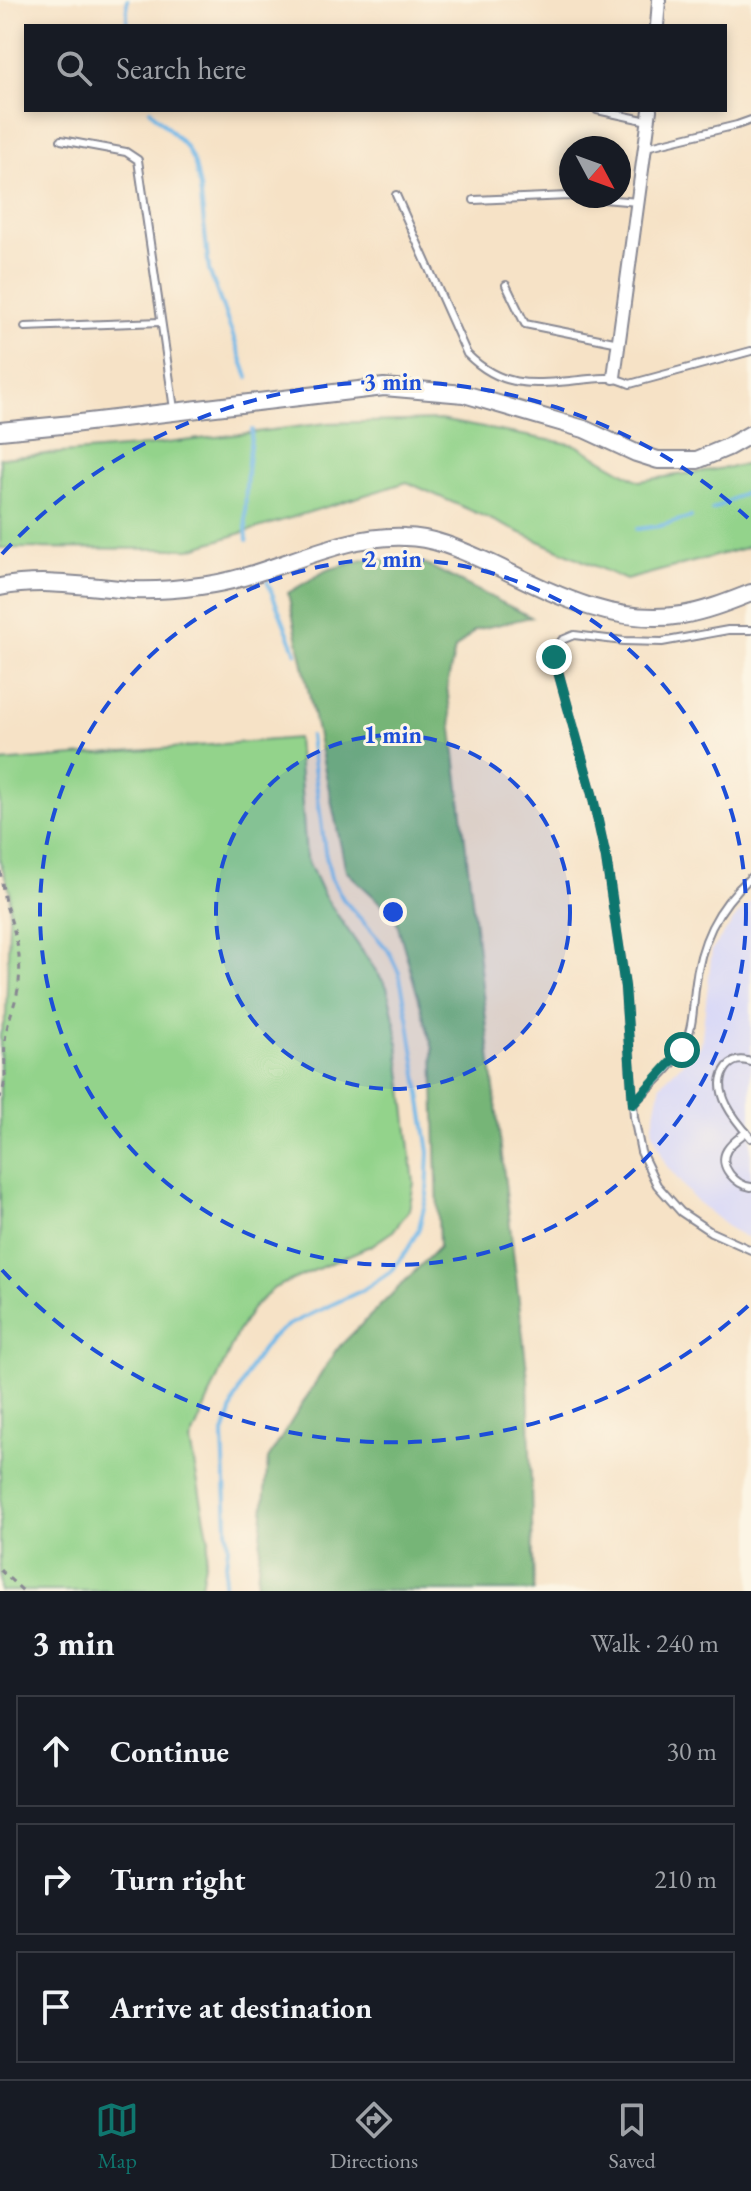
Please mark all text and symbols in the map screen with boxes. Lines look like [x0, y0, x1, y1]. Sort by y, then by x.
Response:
search box [24, 24, 727, 112]
icon: search [52, 46, 96, 90]
text: Search here [116, 49, 246, 88]
north arrow [559, 136, 631, 208]
text: 3 min [364, 366, 423, 397]
text: 2 min [364, 543, 423, 574]
route end [536, 639, 572, 675]
text: 1 min [364, 719, 423, 750]
centre of rings [379, 898, 407, 926]
route start [664, 1032, 700, 1068]
text: 3 min [32, 1621, 115, 1665]
text: Walk · 240 m [591, 1626, 719, 1660]
icon: ahead [34, 1729, 78, 1773]
text: Continue [110, 1732, 229, 1771]
text: 30 m [667, 1734, 717, 1768]
icon: right [34, 1857, 78, 1901]
text: Turn right [110, 1860, 246, 1899]
text: 210 m [654, 1862, 717, 1896]
icon: arrive [34, 1985, 78, 2029]
text: Arrive at destination [110, 1988, 372, 2027]
tab: Map [95, 2098, 139, 2175]
tab: Directions [330, 2098, 418, 2175]
tab: Saved [609, 2098, 656, 2175]

